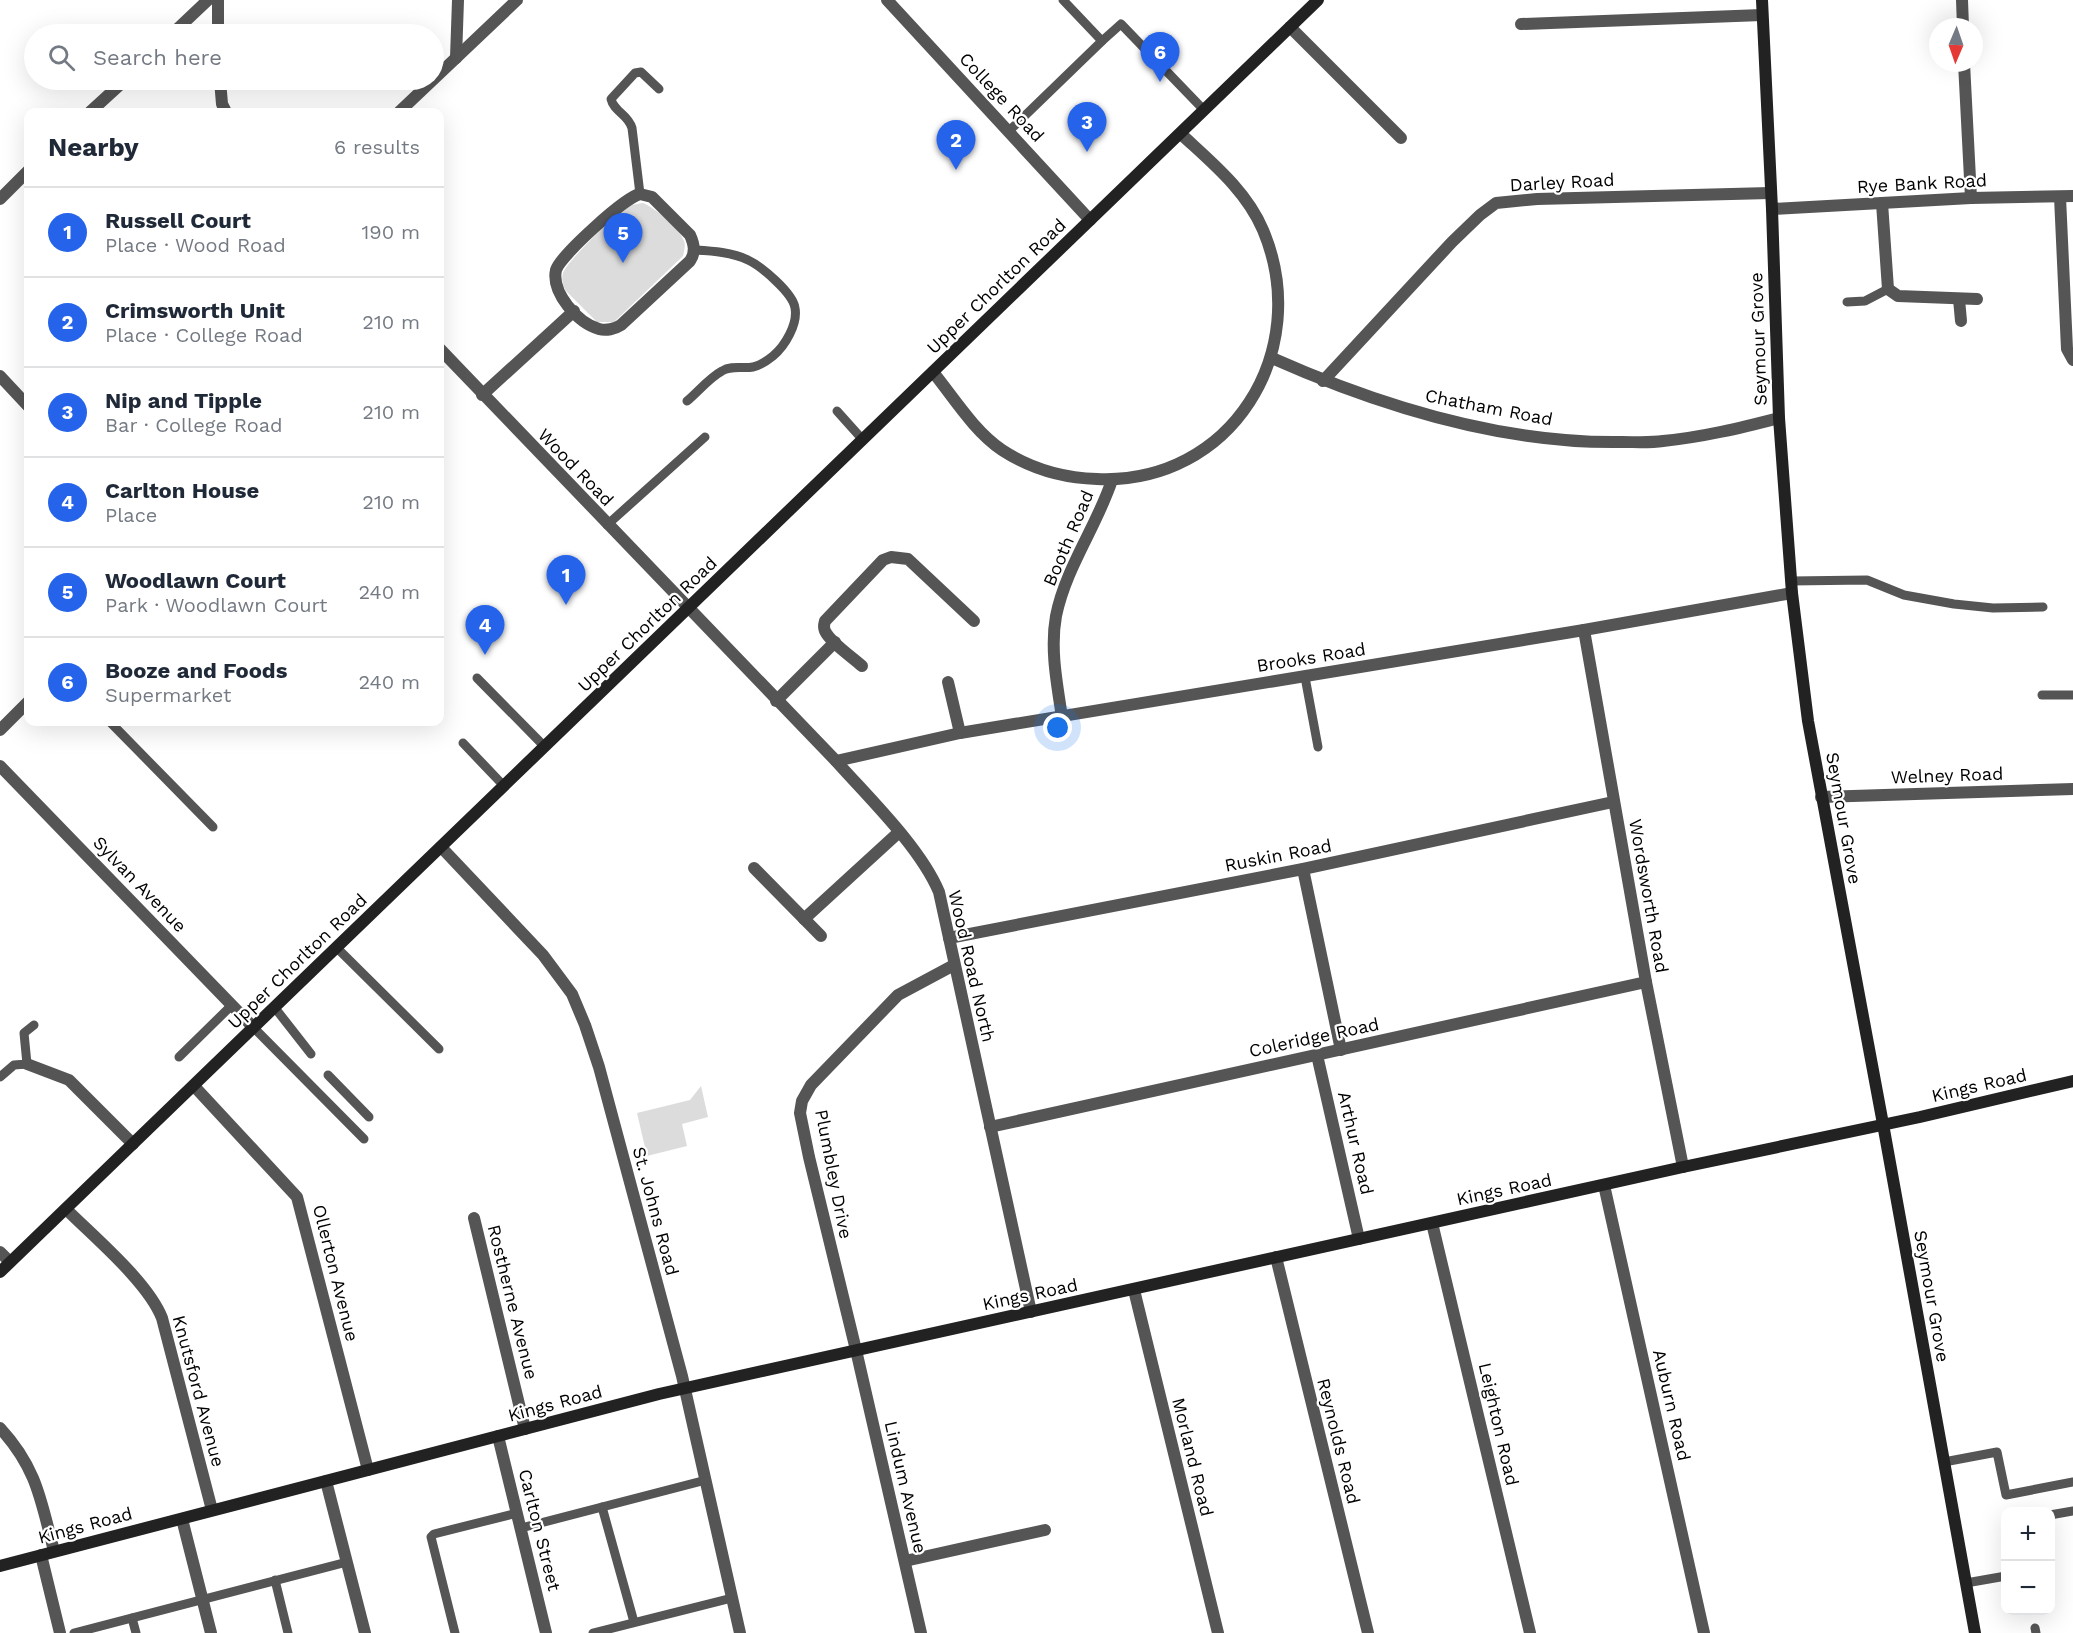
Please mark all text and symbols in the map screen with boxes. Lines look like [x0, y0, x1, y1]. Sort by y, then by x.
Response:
north arrow [1929, 18, 1983, 72]
search box [24, 24, 444, 90]
pin: 6 [1140, 32, 1180, 82]
icon: search [45, 41, 78, 74]
text: Search here [93, 45, 222, 70]
street label: College Road [955, 48, 1049, 146]
pin: 3 [1068, 102, 1106, 152]
pin: 2 [936, 120, 976, 170]
text: Nearby [48, 132, 139, 162]
text: 6 results [334, 135, 420, 159]
street label: Darley Road [1509, 169, 1615, 195]
street label: Rye Bank Road [1856, 169, 1988, 197]
text: Russell Court [105, 208, 251, 233]
pin: 5 [604, 214, 642, 263]
street label: Upper Chorlton Road [922, 214, 1070, 358]
text: 1 [63, 220, 72, 244]
text: 190 m [362, 220, 420, 244]
text: Place · Wood Road [105, 233, 286, 257]
street label: Seymour Grove [1745, 272, 1771, 406]
text: Crimsworth Unit [105, 298, 285, 323]
text: 2 [62, 310, 73, 334]
text: 210 m [362, 310, 420, 334]
text: Place · College Road [105, 323, 303, 347]
street label: Chatham Road [1423, 384, 1555, 430]
text: Nip and Tipple [105, 388, 262, 413]
text: 3 [62, 400, 73, 424]
text: 210 m [362, 400, 420, 424]
text: Bar · College Road [105, 413, 283, 437]
street label: Wood Road [534, 424, 618, 510]
text: Carlton House [105, 478, 259, 503]
street label: Booth Road [1038, 487, 1098, 589]
text: 4 [61, 490, 74, 514]
text: 210 m [362, 490, 420, 514]
text: Place [105, 503, 157, 527]
street label: Upper Chorlton Road [573, 552, 721, 696]
pin: 1 [546, 556, 586, 605]
text: Woodlawn Court [105, 568, 286, 593]
text: 5 [62, 580, 73, 604]
text: 240 m [358, 580, 420, 604]
text: Park · Woodlawn Court [105, 593, 327, 617]
pin: 4 [466, 606, 504, 655]
street label: Brooks Road [1255, 638, 1367, 676]
text: Booze and Foods [105, 658, 287, 683]
text: 6 [61, 670, 74, 694]
text: 240 m [358, 670, 420, 694]
text: Supermarket [105, 683, 231, 707]
your location [1043, 713, 1072, 742]
street label: Seymour Grove [1822, 750, 1866, 886]
street label: Welney Road [1890, 763, 2004, 787]
street label: Wordsworth Road [1625, 817, 1673, 975]
street label: Sylvan Avenue [89, 832, 191, 936]
street label: Ruskin Road [1223, 834, 1333, 876]
street label: Wood Road North [944, 888, 1000, 1044]
street label: Upper Chorlton Road [223, 889, 371, 1033]
street label: Coleridge Road [1247, 1013, 1381, 1061]
street label: Kings Road [1929, 1064, 2029, 1106]
street label: Arthur Road [1334, 1089, 1378, 1197]
street label: Plumbley Drive [811, 1108, 857, 1240]
street label: St. Johns Road [629, 1144, 683, 1278]
street label: Kings Road [1454, 1169, 1554, 1209]
street label: Ollerton Avenue [309, 1202, 363, 1344]
street label: Rostherne Avenue [484, 1222, 542, 1382]
street label: Seymour Grove [1910, 1228, 1954, 1364]
street label: Kings Road [980, 1274, 1080, 1314]
street label: Knutsford Avenue [169, 1313, 229, 1469]
street label: Auburn Road [1649, 1347, 1695, 1463]
street label: Leighton Road [1475, 1360, 1523, 1488]
street label: Reynolds Road [1313, 1376, 1365, 1506]
street label: Kings Road [505, 1380, 605, 1426]
street label: Morland Road [1168, 1395, 1218, 1519]
street label: Lindum Avenue [881, 1419, 931, 1555]
street label: Carlton Street [515, 1467, 565, 1594]
street label: Kings Road [35, 1502, 135, 1548]
map controls [2001, 1507, 2055, 1615]
button: + [2001, 1507, 2055, 1561]
button: − [2001, 1561, 2055, 1615]

